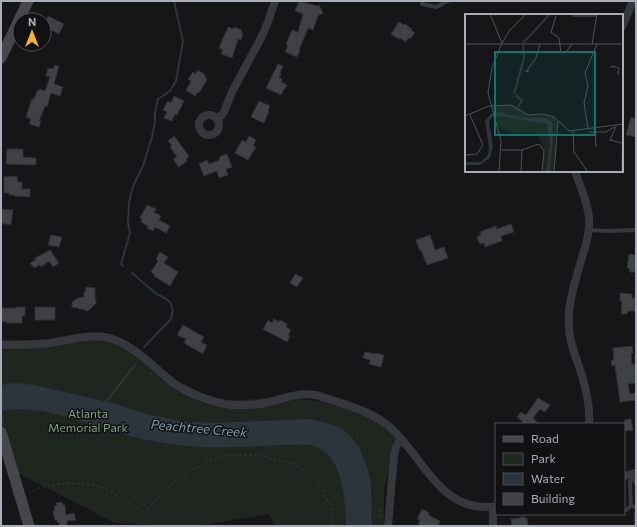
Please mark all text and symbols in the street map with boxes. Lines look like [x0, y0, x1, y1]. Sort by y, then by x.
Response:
north arrow [12, 12, 52, 52]
inset map [465, 14, 623, 172]
text: N [28, 15, 36, 28]
park label: Atlanta Memorial Park [48, 406, 129, 434]
water label: Peachtree Creek [150, 416, 249, 440]
legend [495, 423, 625, 515]
text: Road [531, 431, 559, 445]
text: Park [531, 451, 557, 465]
text: Water [531, 471, 565, 485]
text: Building [531, 491, 575, 505]

